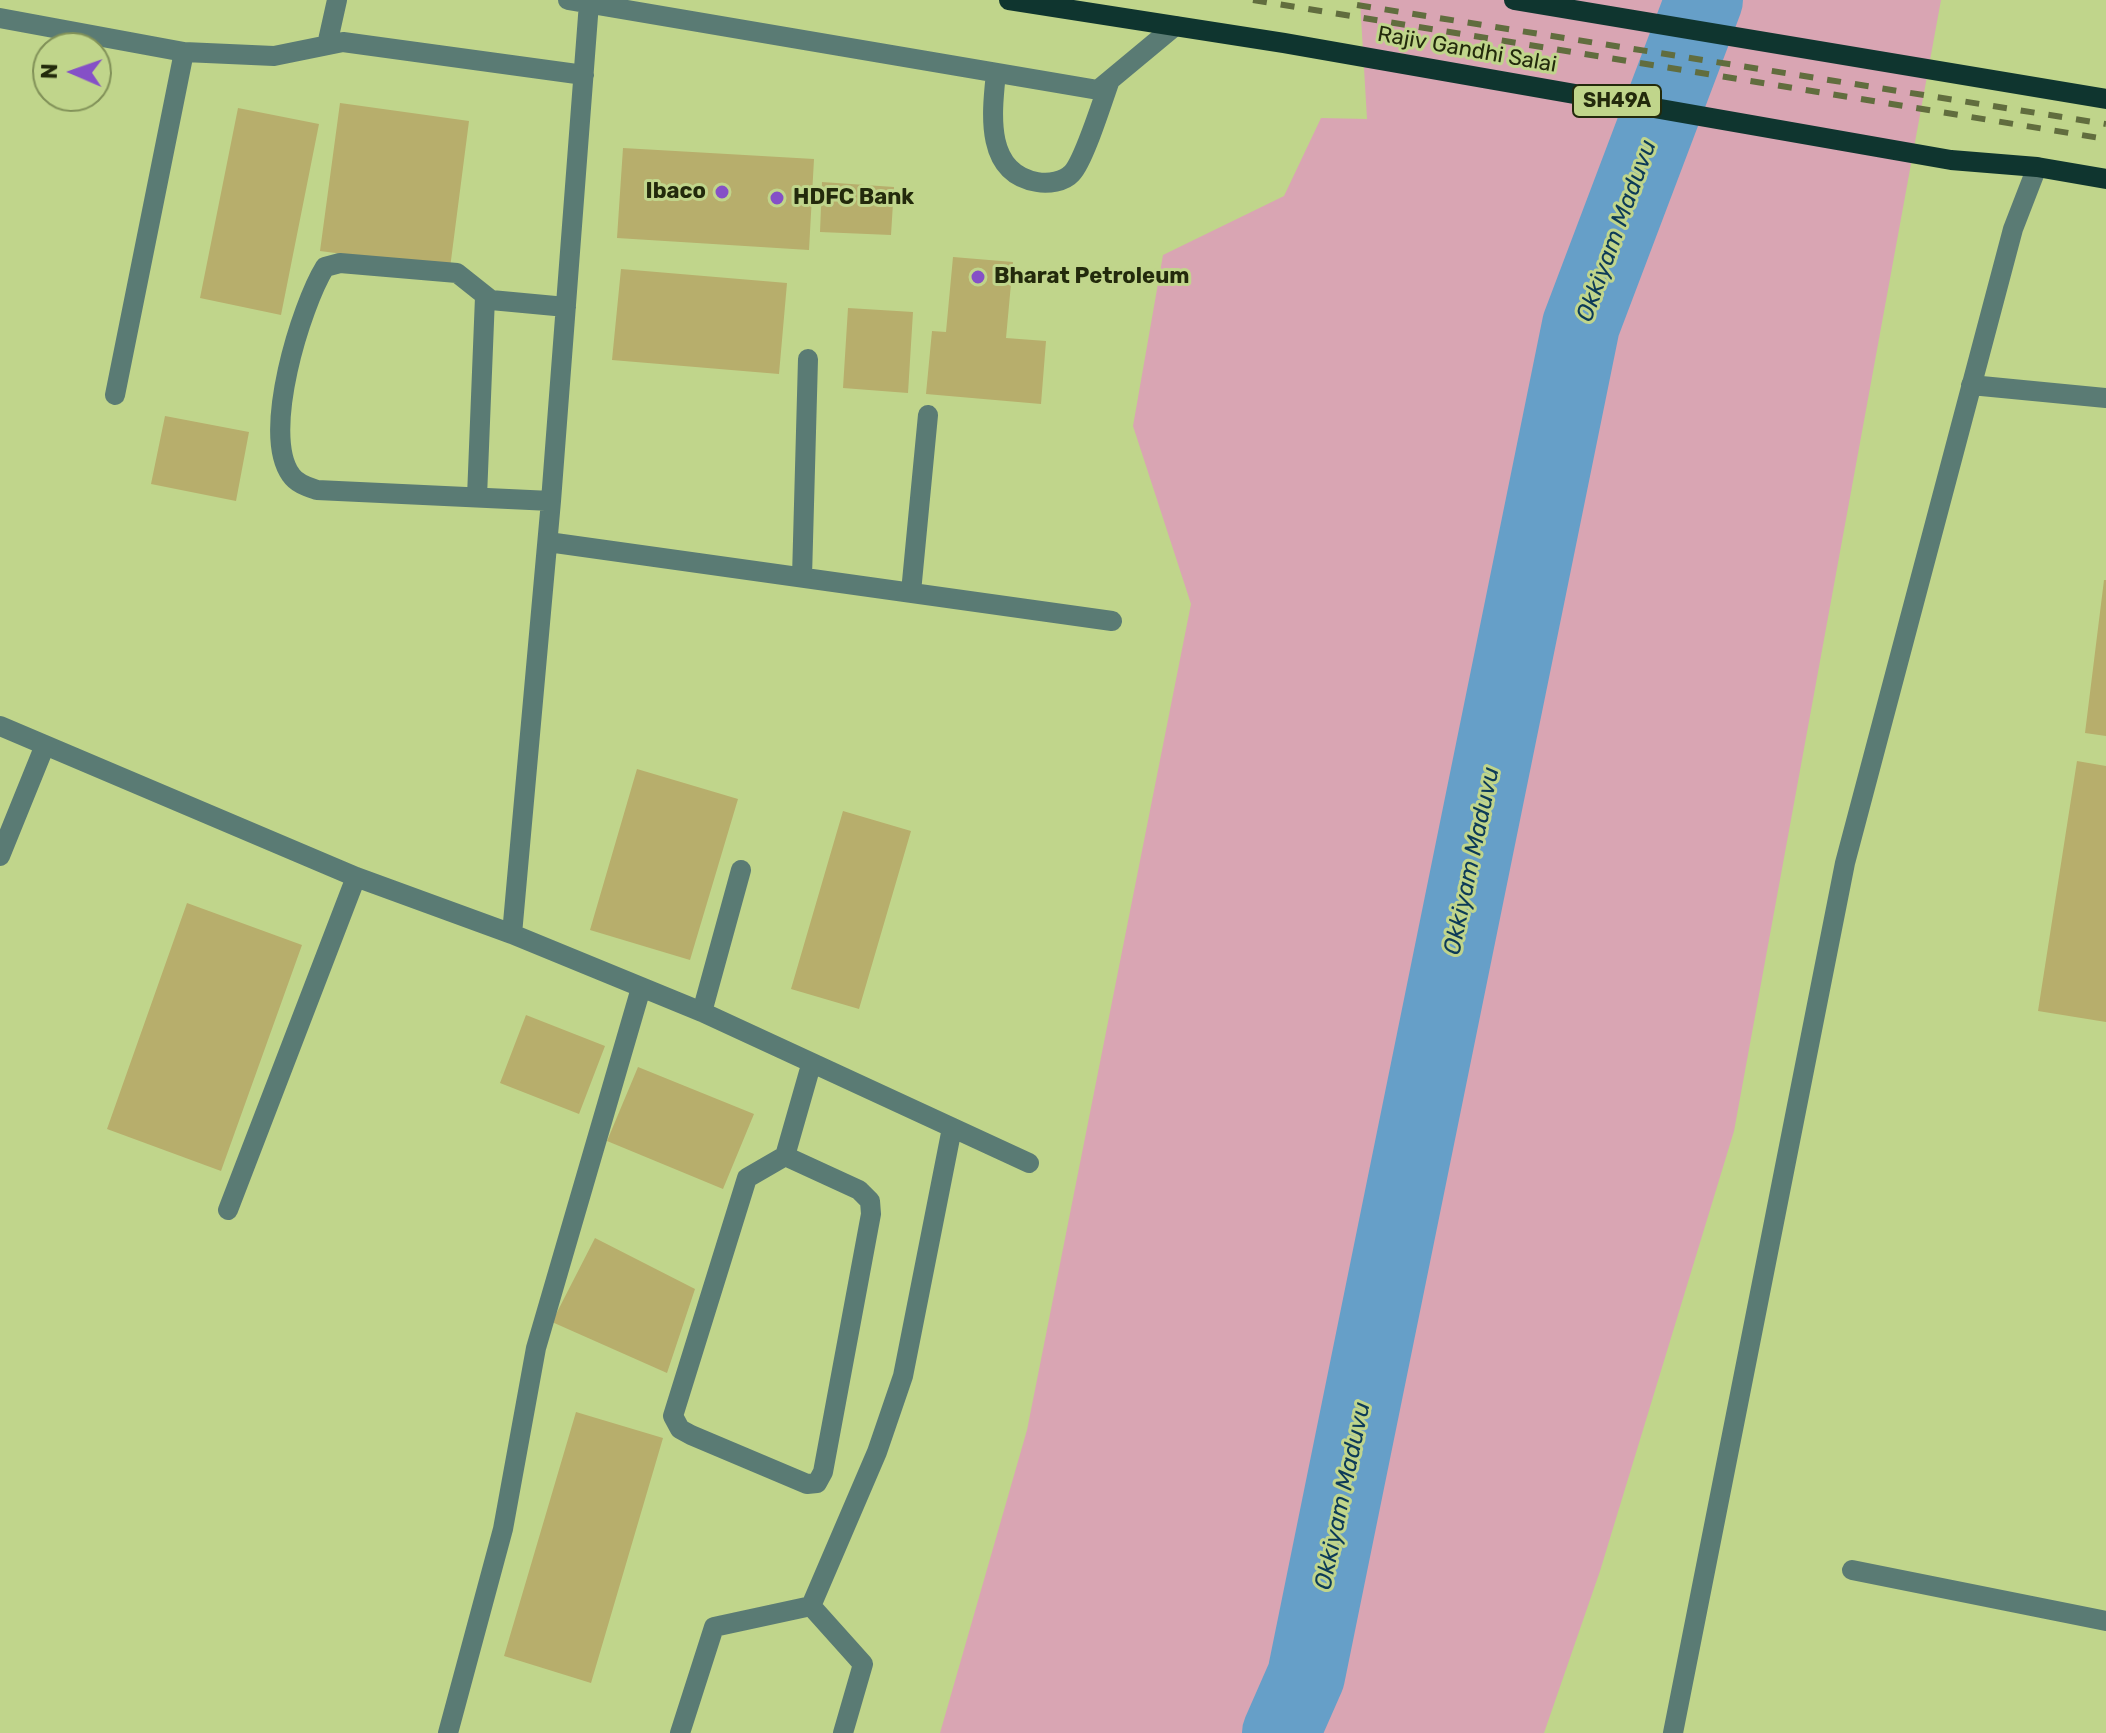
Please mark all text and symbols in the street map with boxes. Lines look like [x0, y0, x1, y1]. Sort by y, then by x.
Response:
street label: Rajiv Gandhi Salai [1375, 21, 1559, 79]
north arrow [32, 32, 112, 112]
text: N [36, 63, 63, 80]
road number: SH49A [1573, 85, 1661, 117]
water label: Okkiyam Maduvu [1571, 136, 1663, 326]
place label: Ibaco [646, 179, 706, 205]
marker: Ibaco [713, 183, 731, 201]
place label: HDFC Bank [793, 185, 914, 211]
marker: HDFC Bank [768, 189, 786, 207]
place label: Bharat Petroleum [994, 264, 1189, 290]
marker: Bharat Petroleum [969, 268, 987, 286]
water label: Okkiyam Maduvu [1438, 765, 1506, 957]
water label: Okkiyam Maduvu [1309, 1400, 1377, 1592]

